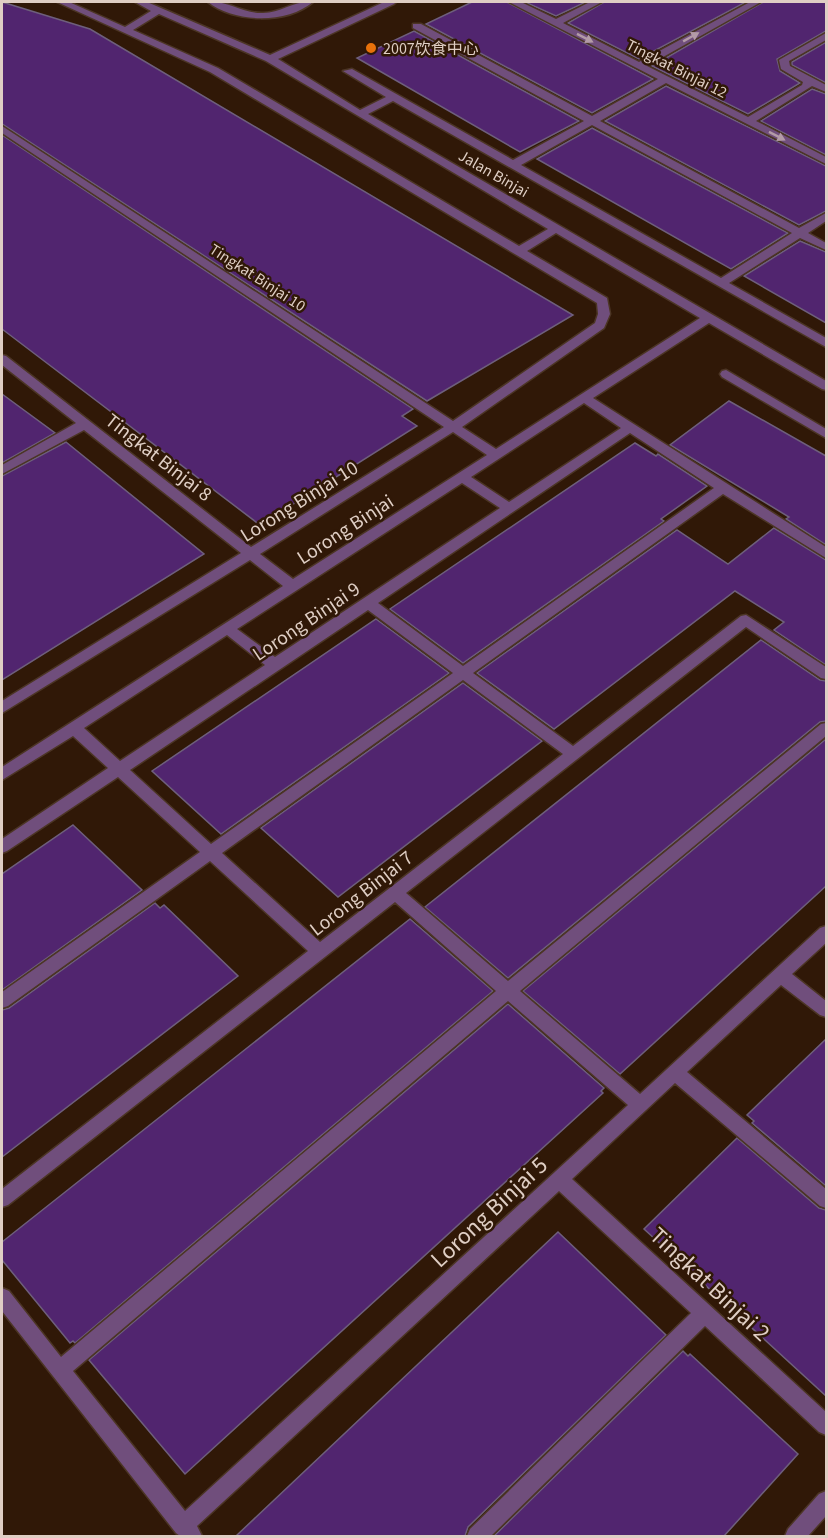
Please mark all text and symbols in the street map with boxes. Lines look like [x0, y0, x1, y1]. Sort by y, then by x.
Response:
one-way arrow [683, 32, 699, 43]
one-way arrow [577, 33, 594, 43]
street label: Tingkat Binjai 12 [622, 34, 731, 104]
place label: 2007饮食中心 [383, 38, 479, 60]
marker: 2007饮食中心 [364, 41, 378, 55]
one-way arrow [769, 131, 786, 141]
street label: Jalan Binjai [454, 145, 533, 203]
street label: Tingkat Binjai 10 [205, 238, 310, 317]
street label: Tingkat Binjai 8 [99, 407, 218, 508]
street label: Lorong Binjai 10 [236, 455, 362, 547]
street label: Lorong Binjai [292, 489, 398, 569]
street label: Lorong Binjai 9 [247, 575, 366, 668]
street label: Lorong Binjai 7 [304, 844, 419, 943]
street label: Lorong Binjai 5 [423, 1149, 556, 1276]
street label: Tingkat Binjai 2 [641, 1219, 778, 1350]

